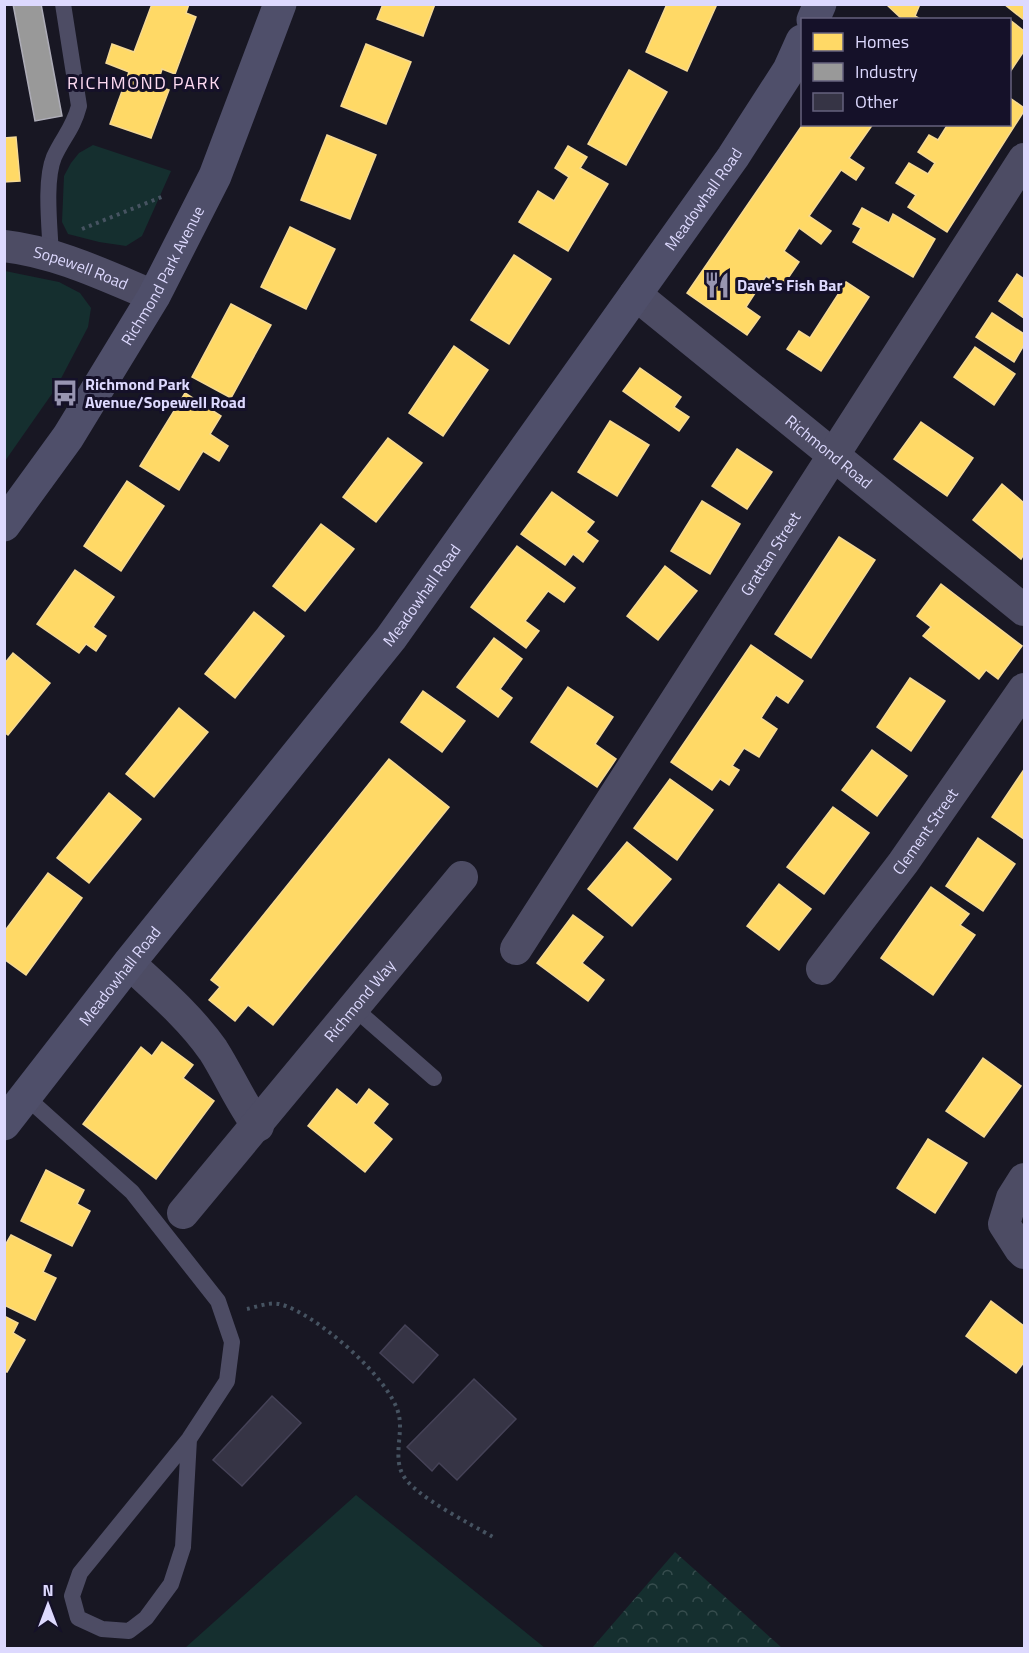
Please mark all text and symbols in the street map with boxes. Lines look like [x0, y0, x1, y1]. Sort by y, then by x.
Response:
legend [801, 18, 1011, 126]
text: Homes [855, 28, 909, 55]
text: Industry [855, 58, 918, 85]
district label: RICHMOND PARK [67, 69, 221, 96]
text: Other [855, 88, 898, 115]
street label: Meadowhall Road [658, 143, 748, 255]
street label: Richmond Park Avenue [115, 202, 210, 350]
street label: Sopewell Road [31, 240, 132, 296]
restaurant icon: Dave's Fish Bar [702, 270, 732, 300]
place label: Dave's Fish Bar [737, 273, 843, 297]
place label: Richmond Park Avenue/Sopewell Road [85, 372, 246, 414]
bus stop icon: Richmond Park Avenue/Sopewell Road [50, 378, 80, 408]
street label: Richmond Road [780, 409, 878, 494]
street label: Grattan Street [734, 506, 807, 601]
street label: Meadowhall Road [377, 539, 466, 652]
street label: Clement Street [886, 783, 964, 880]
street label: Meadowhall Road [73, 921, 166, 1031]
street label: Richmond Way [318, 954, 401, 1047]
north arrow [18, 1575, 78, 1635]
text: N [42, 1578, 54, 1602]

